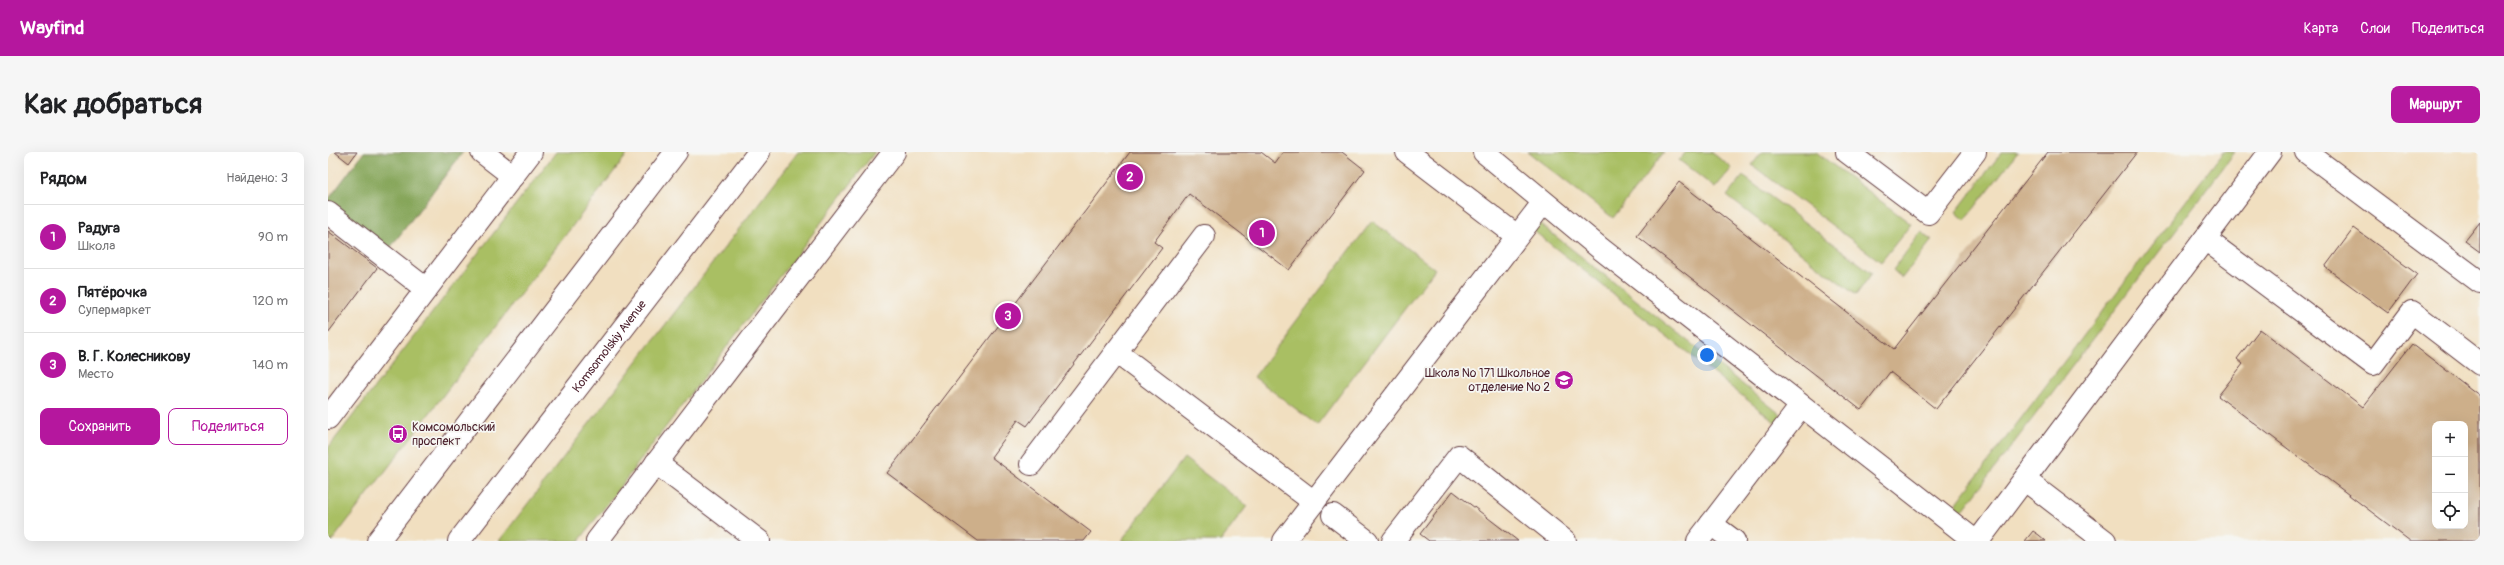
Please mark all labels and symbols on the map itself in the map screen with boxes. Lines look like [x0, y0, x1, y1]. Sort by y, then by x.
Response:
pin: 2 [1117, 162, 1143, 192]
pin: 1 [1249, 218, 1275, 248]
street label: Komsomolskiy Avenue [569, 297, 650, 395]
pin: 3 [995, 301, 1021, 331]
your location [1697, 345, 1717, 365]
place label: Школа № 171 Школьное отделение № 2 [1425, 366, 1550, 395]
school or university icon: Школа № 171 Школьное отделение № 2 [1553, 369, 1575, 391]
place label: Комсомольский проспект [412, 420, 496, 449]
bus stop icon: Комсомольский проспект [387, 423, 409, 445]

